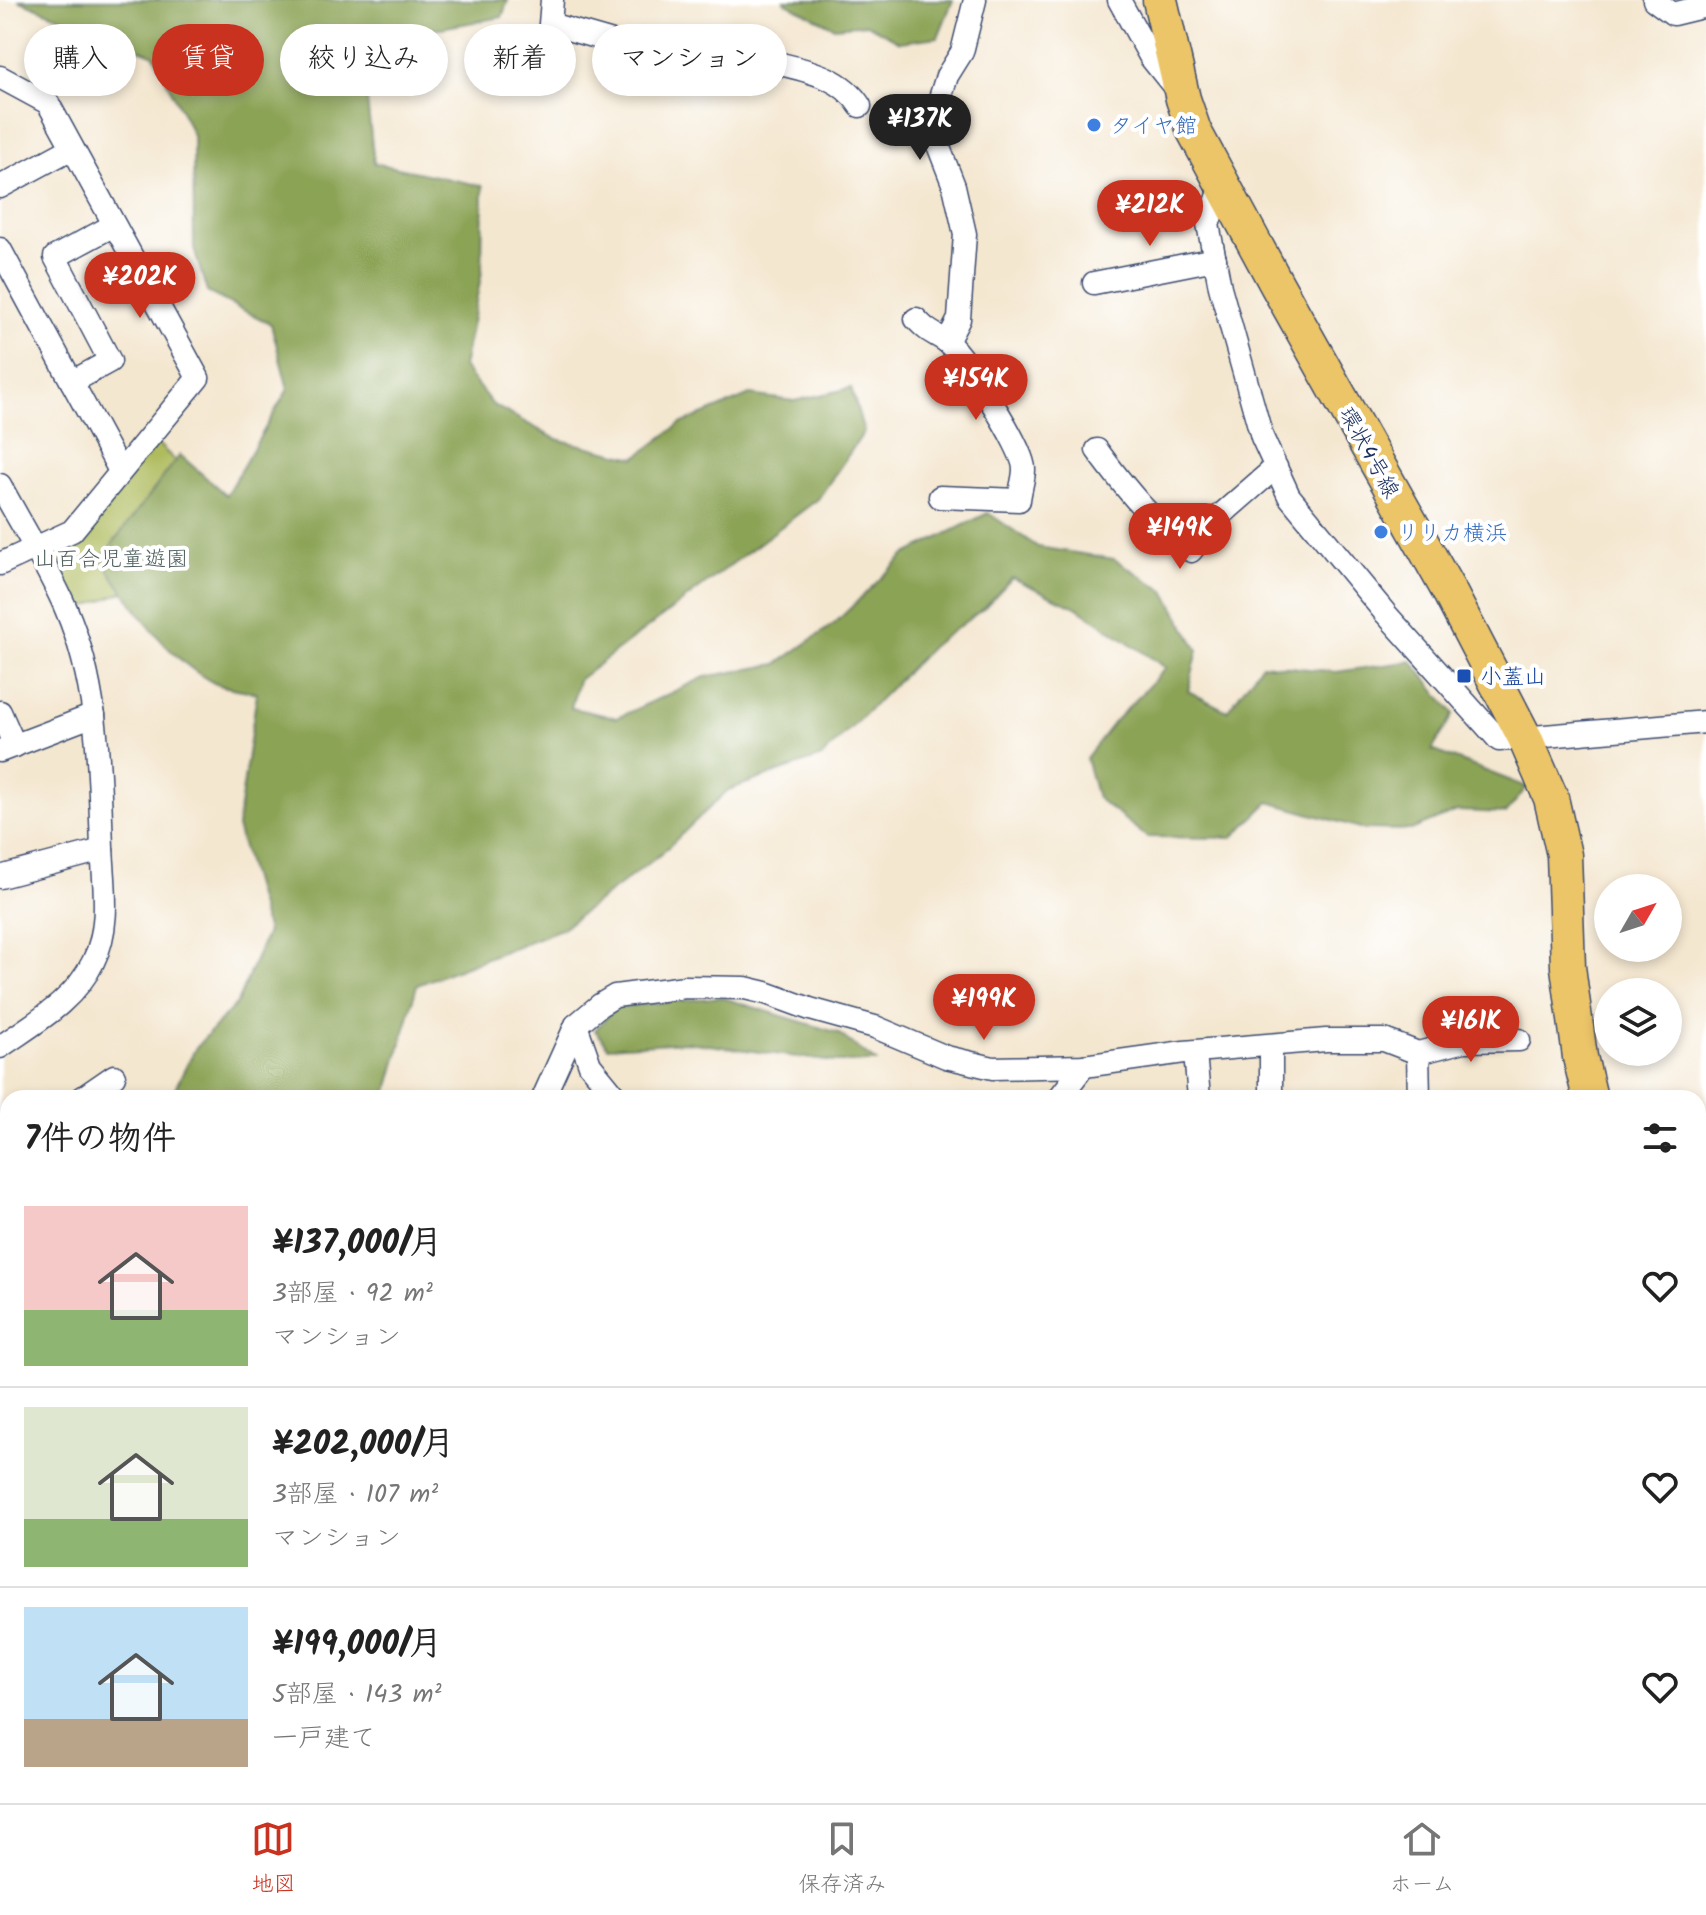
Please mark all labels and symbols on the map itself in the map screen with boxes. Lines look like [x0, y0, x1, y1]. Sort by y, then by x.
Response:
pin: ¥137K [864, 94, 976, 162]
place label: タイヤ館 [1110, 110, 1197, 145]
marker: タイヤ館 [1085, 116, 1103, 134]
pin: ¥212K [1094, 180, 1206, 248]
pin: ¥202K [84, 252, 196, 320]
pin: ¥154K [920, 354, 1032, 422]
street label: 環状4号線 [1328, 401, 1407, 505]
pin: ¥149K [1124, 503, 1236, 571]
place label: リリカ横浜 [1397, 517, 1507, 552]
marker: リリカ横浜 [1372, 523, 1390, 541]
park label: 山百合児童遊園 [34, 543, 188, 578]
place label: 小蓋山 [1480, 661, 1546, 696]
marker: 小蓋山 [1455, 667, 1473, 685]
north arrow [1594, 874, 1682, 962]
pin: ¥199K [928, 974, 1040, 1042]
pin: ¥161K [1415, 996, 1527, 1064]

